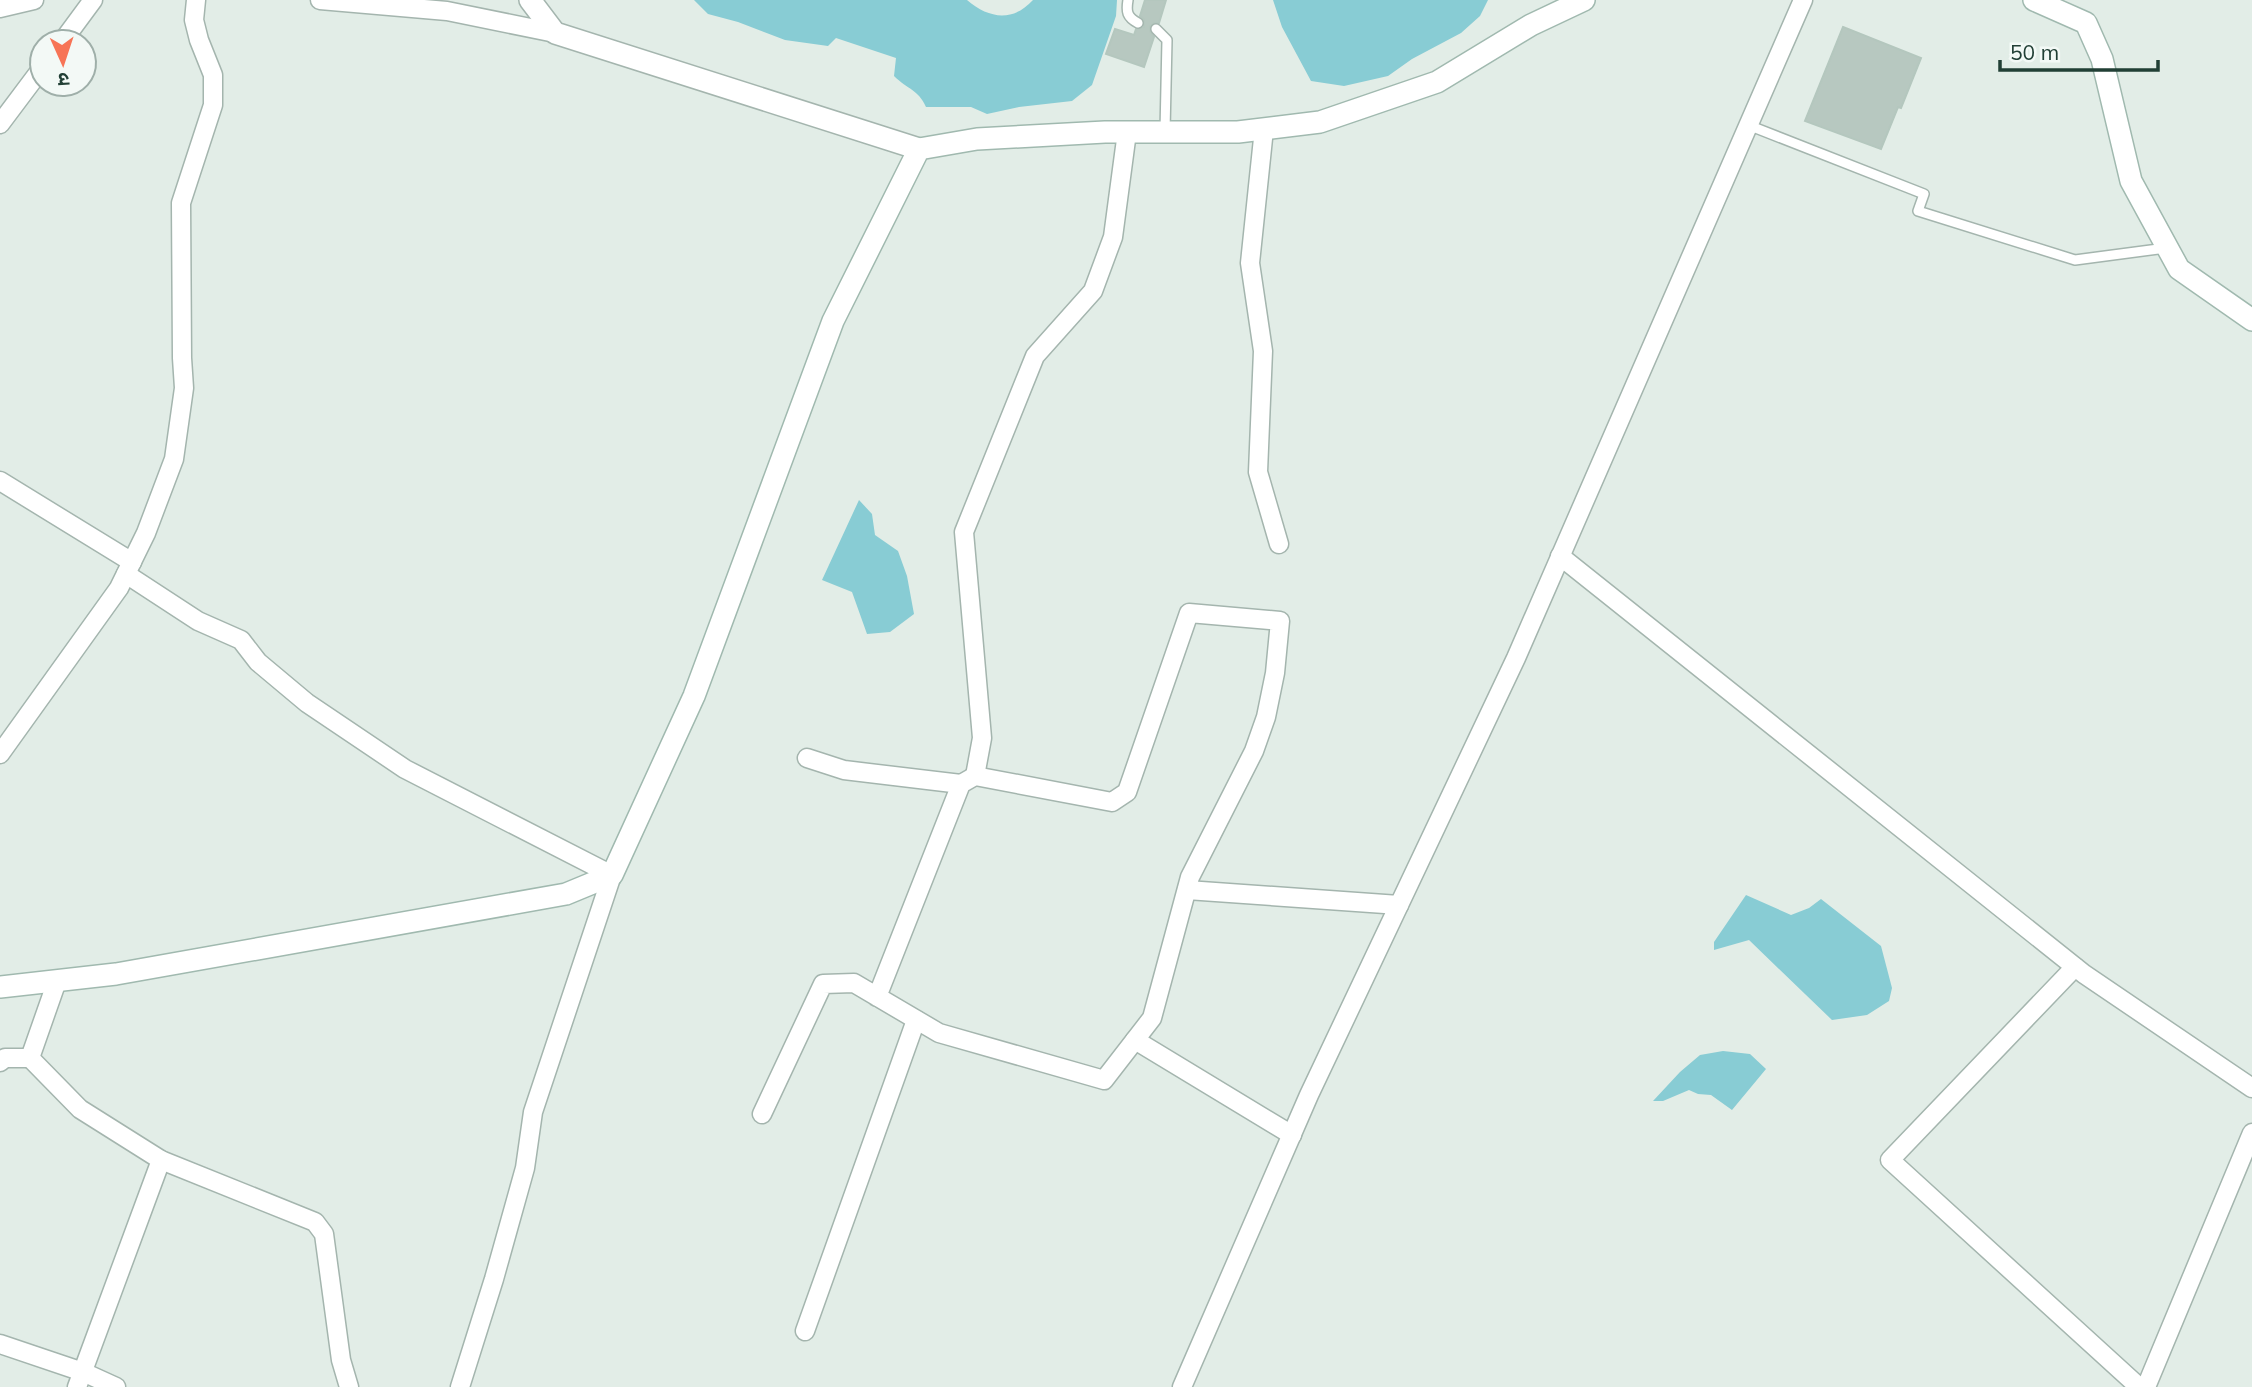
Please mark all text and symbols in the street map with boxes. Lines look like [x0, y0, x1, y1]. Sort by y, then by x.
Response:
north arrow [28, 28, 98, 98]
scale bar [2000, 28, 2158, 72]
text: 50 m [2010, 39, 2059, 65]
text: उ [57, 68, 70, 92]

